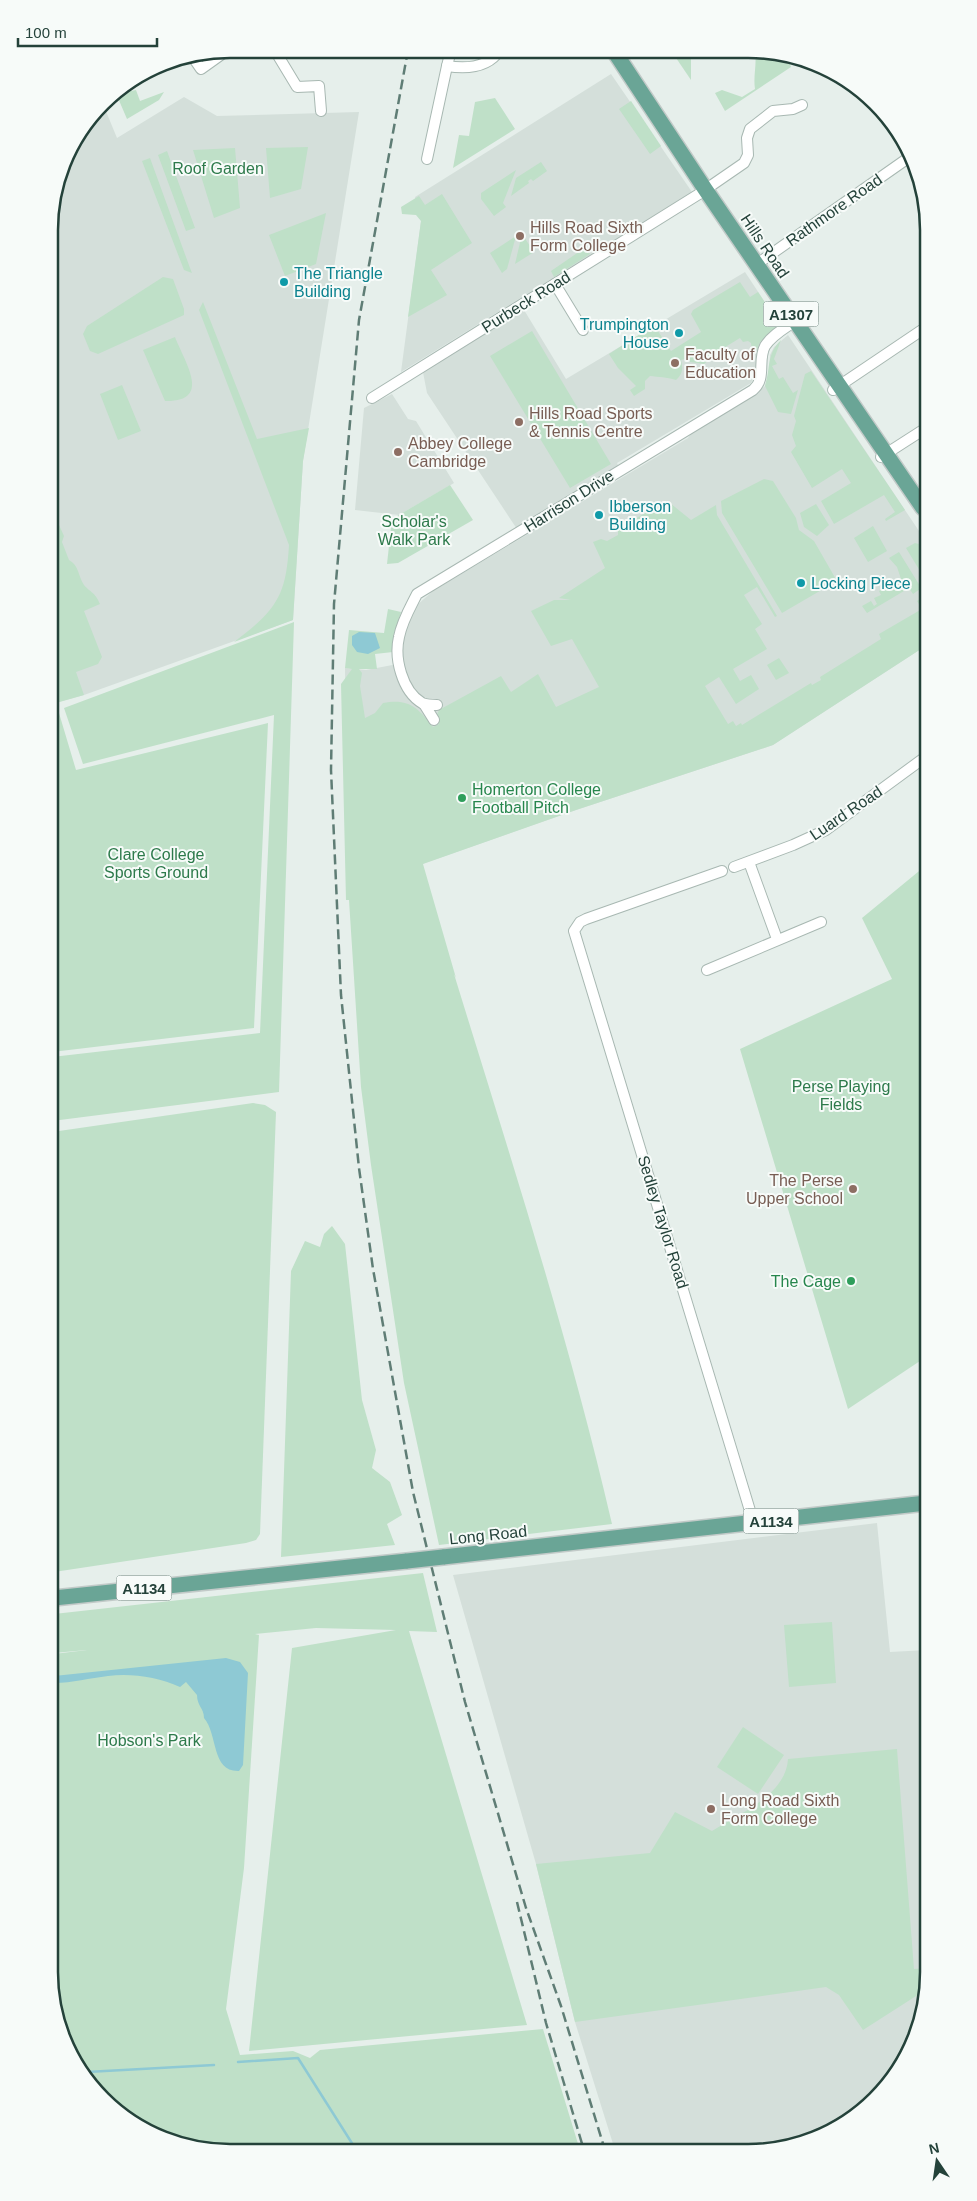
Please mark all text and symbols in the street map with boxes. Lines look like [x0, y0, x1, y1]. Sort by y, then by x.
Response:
scale bar [18, 15, 156, 47]
text: 100 m [25, 24, 67, 41]
park label: Roof Garden [172, 160, 264, 177]
street label: Rathmore Road [783, 171, 885, 249]
street label: Hills Road [738, 211, 792, 281]
place label: Hills Road Sixth Form College [530, 219, 643, 254]
marker: Hills Road Sixth Form College [514, 230, 526, 242]
place label: The Triangle Building [294, 265, 383, 300]
street label: Purbeck Road [479, 268, 573, 336]
marker: The Triangle Building [278, 276, 290, 288]
road number: A1307 [764, 302, 818, 326]
place label: Trumpington House [580, 316, 669, 351]
marker: Trumpington House [673, 327, 685, 339]
place label: Faculty of Education [685, 346, 756, 381]
marker: Faculty of Education [669, 357, 681, 369]
place label: Hills Road Sports & Tennis Centre [529, 405, 653, 440]
marker: Hills Road Sports & Tennis Centre [513, 416, 525, 428]
place label: Abbey College Cambridge [408, 435, 512, 470]
marker: Abbey College Cambridge [392, 446, 404, 458]
street label: Harrison Drive [521, 467, 617, 535]
place label: Ibberson Building [609, 498, 671, 533]
marker: Ibberson Building [593, 509, 605, 521]
park label: Scholar's Walk Park [378, 513, 451, 548]
place label: Locking Piece [811, 575, 911, 592]
marker: Locking Piece [795, 577, 807, 589]
place label: Homerton College Football Pitch [472, 781, 601, 816]
street label: Luard Road [807, 783, 885, 843]
marker: Homerton College Football Pitch [456, 792, 468, 804]
park label: Clare College Sports Ground [104, 846, 208, 881]
park label: Perse Playing Fields [792, 1078, 890, 1113]
street label: Sedley Taylor Road [635, 1153, 691, 1291]
place label: The Perse Upper School [746, 1172, 843, 1207]
marker: The Perse Upper School [847, 1183, 859, 1195]
place label: The Cage [771, 1273, 841, 1290]
marker: The Cage [845, 1275, 857, 1287]
road number: A1134 [744, 1508, 798, 1534]
street label: Long Road [448, 1522, 528, 1548]
road number: A1134 [116, 1576, 172, 1600]
park label: Hobson's Park [97, 1732, 202, 1749]
place label: Long Road Sixth Form College [721, 1792, 839, 1827]
marker: Long Road Sixth Form College [705, 1803, 717, 1815]
north arrow [912, 2136, 962, 2186]
text: N [927, 2139, 941, 2157]

